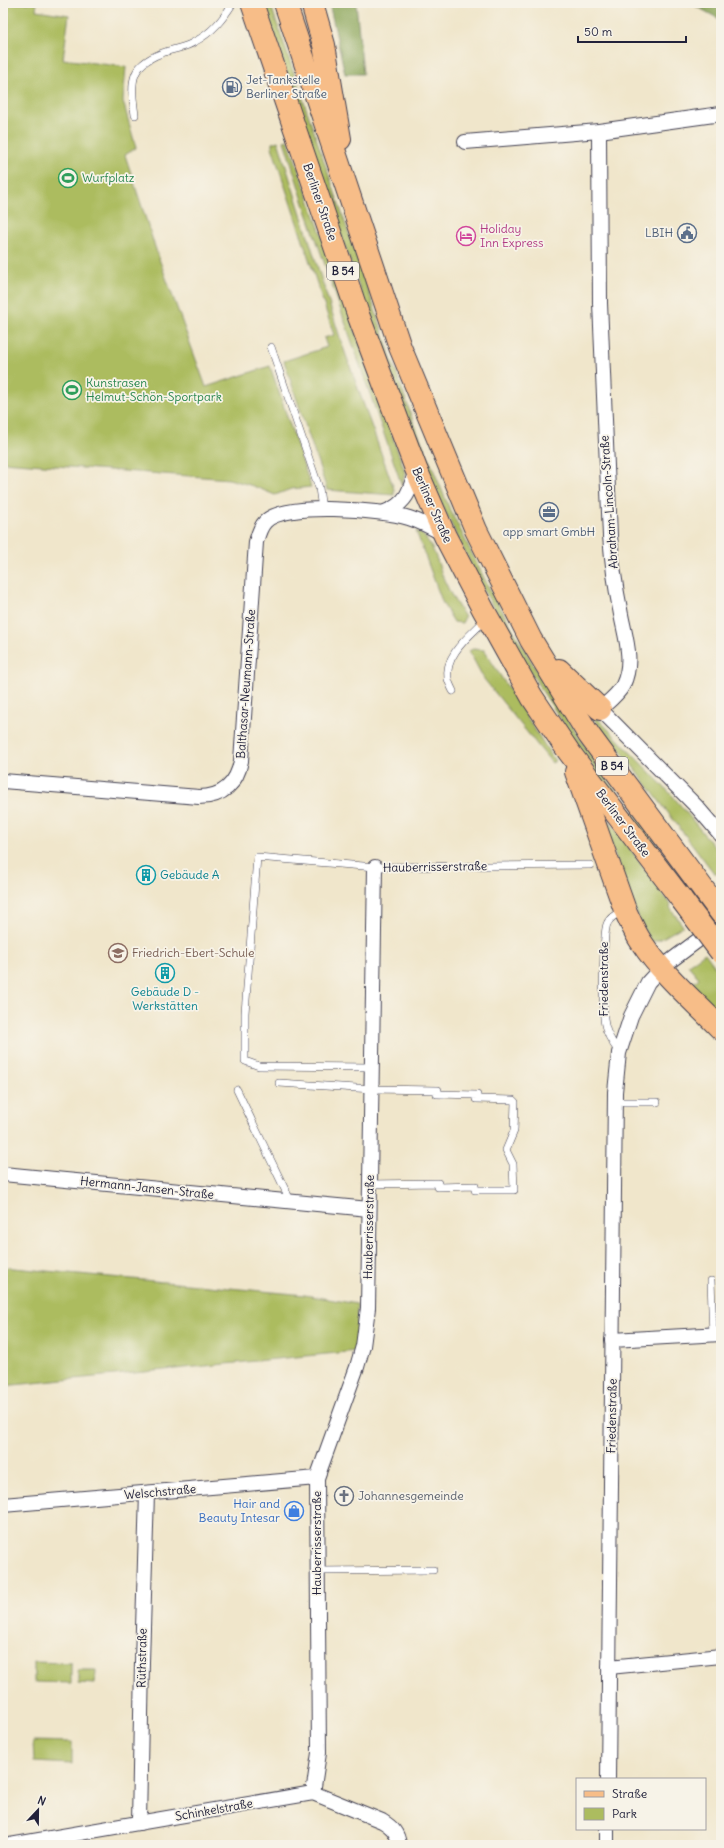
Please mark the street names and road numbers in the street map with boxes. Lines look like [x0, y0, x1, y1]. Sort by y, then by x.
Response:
street label: Berliner Straße [300, 161, 341, 243]
road number: B 54 [327, 262, 359, 280]
street label: Abraham-Lincoln-Straße [596, 435, 621, 569]
street label: Berliner Straße [409, 465, 456, 545]
street label: Balthasar-Neumann-Straße [233, 609, 258, 759]
road number: B 54 [596, 757, 628, 775]
street label: Berliner Straße [593, 786, 654, 860]
street label: Hauberrisserstraße [383, 858, 487, 875]
street label: Friedenstraße [596, 942, 611, 1016]
street label: Hermann-Jansen-Straße [80, 1173, 215, 1202]
street label: Hauberrisserstraße [360, 1175, 377, 1279]
street label: Friedenstraße [603, 1378, 620, 1454]
street label: Welschstraße [123, 1481, 197, 1502]
street label: Hauberrisserstraße [309, 1491, 324, 1595]
street label: Rüthstraße [133, 1628, 150, 1688]
street label: Schinkelstraße [174, 1795, 254, 1824]

